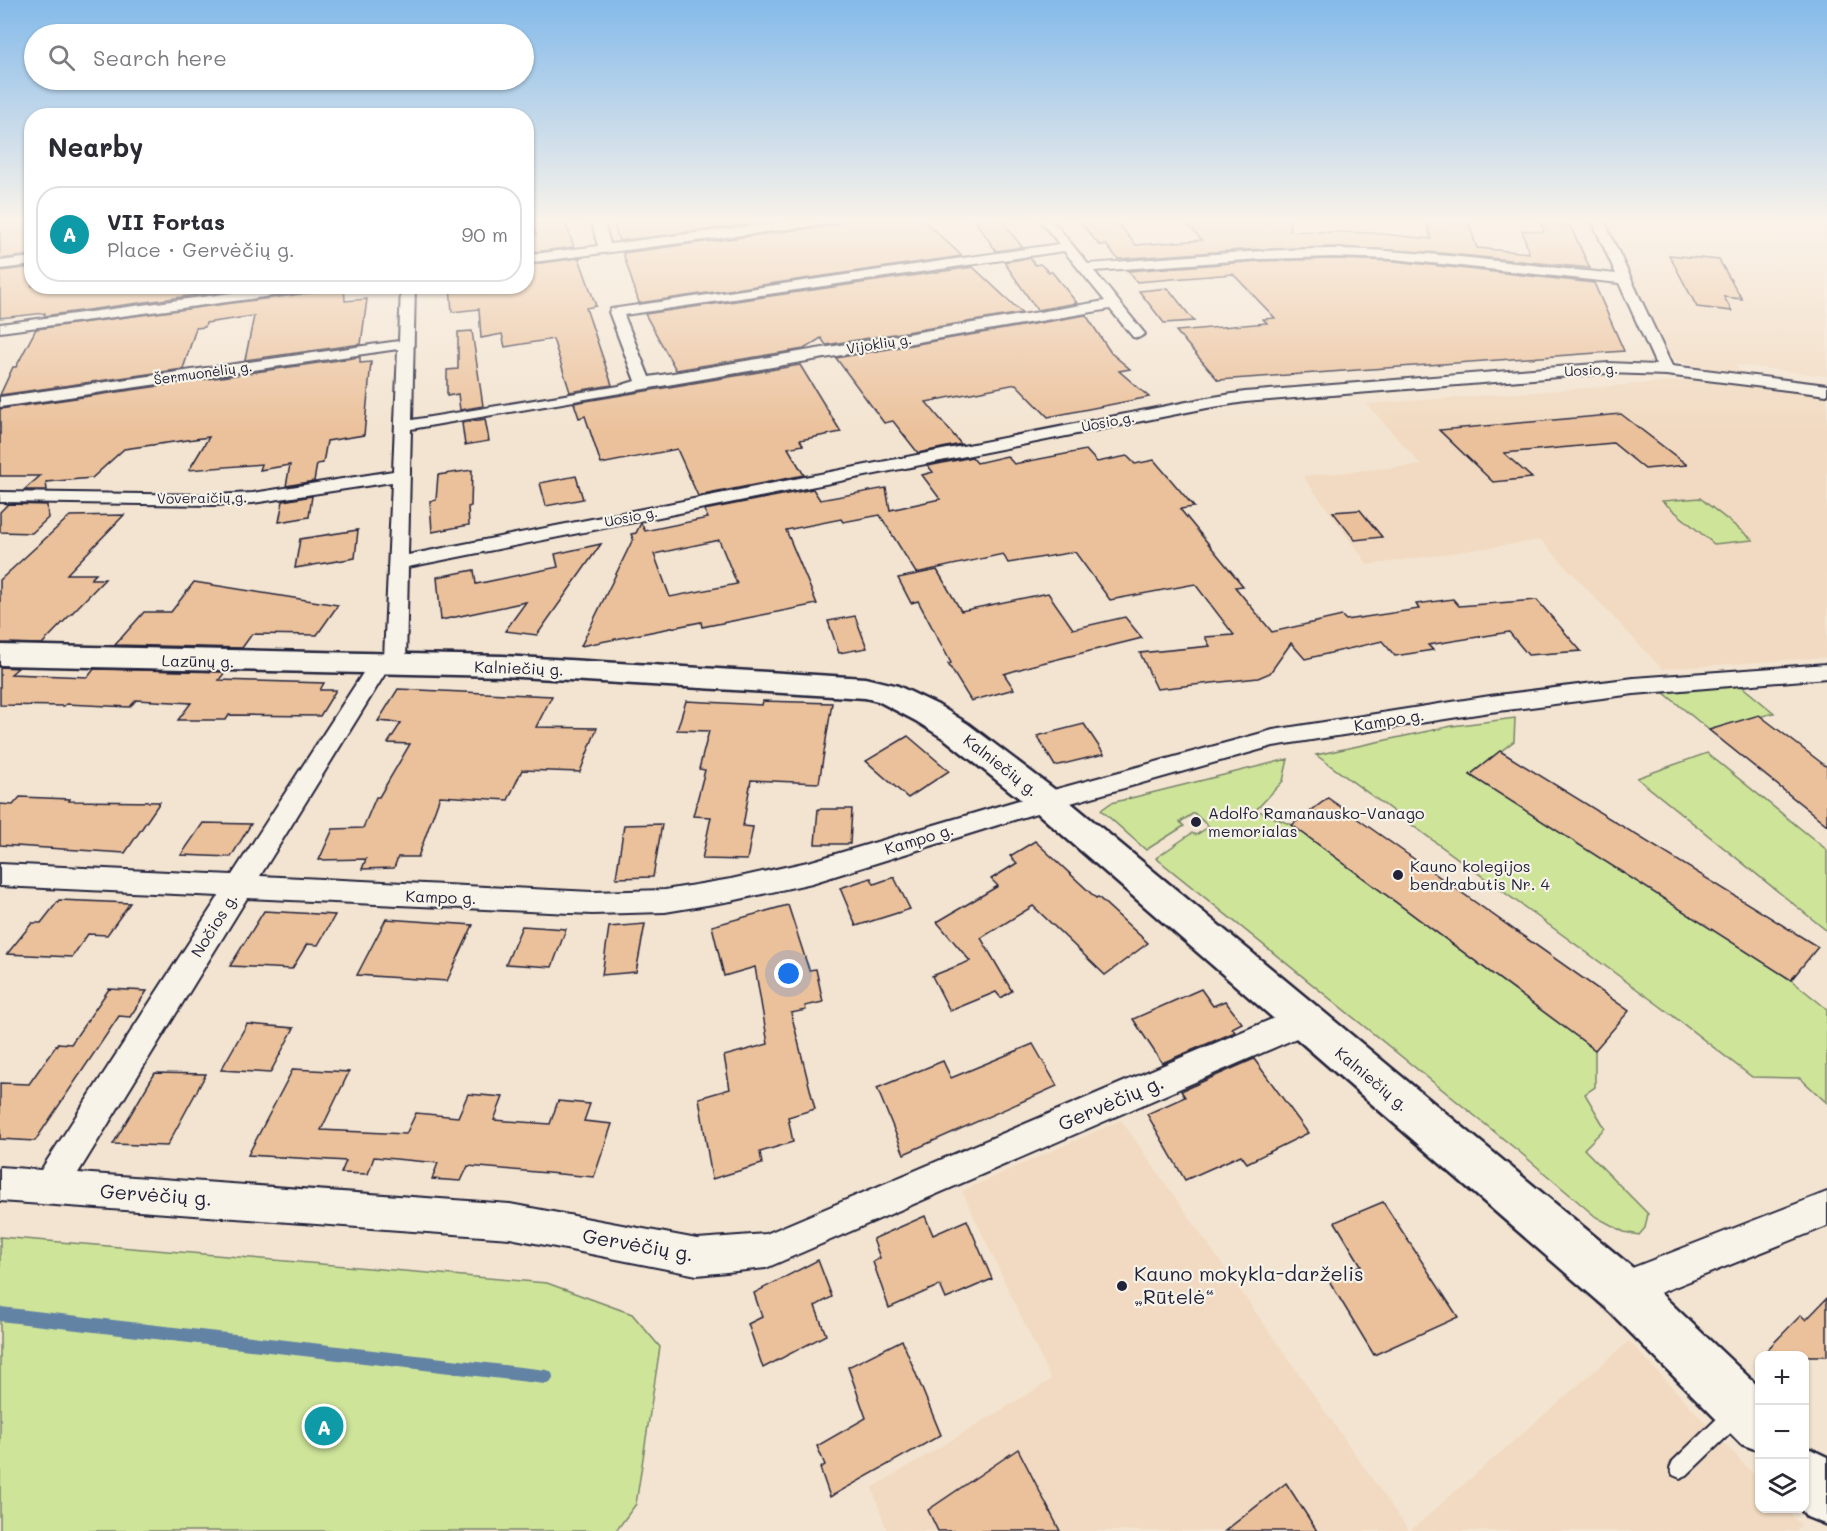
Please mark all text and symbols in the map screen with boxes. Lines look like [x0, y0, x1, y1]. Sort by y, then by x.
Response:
search box [24, 24, 534, 90]
icon: search [45, 41, 78, 74]
text: Search here [93, 43, 227, 72]
text: Nearby [48, 130, 143, 164]
text: VII Fortas [107, 207, 225, 236]
text: A [63, 221, 76, 247]
text: 90 m [462, 221, 508, 247]
text: Place · Gervėčių g. [107, 236, 295, 262]
street label: Vijoklių g. [845, 329, 913, 358]
street label: Šermuonėlių g. [152, 356, 253, 389]
street label: Uosio g. [1564, 359, 1618, 380]
street label: Uosio g. [1080, 407, 1136, 436]
street label: Voveraičių g. [157, 487, 247, 508]
street label: Uosio g. [603, 502, 659, 531]
street label: Lazūnų g. [161, 649, 235, 672]
street label: Kalniečių g. [474, 655, 564, 680]
street label: Kampo g. [1352, 704, 1426, 735]
street label: Kalniečių g. [960, 729, 1043, 800]
place label: Adolfo Ramanausko-Vanago memorialas [1208, 802, 1424, 841]
marker: Adolfo Ramanausko-Vanago memorialas [1189, 815, 1203, 829]
street label: Kampo g. [882, 818, 956, 859]
place label: Kauno kolegijos bendrabutis Nr. 4 [1410, 855, 1551, 894]
marker: Kauno kolegijos bendrabutis Nr. 4 [1391, 868, 1405, 882]
street label: Kampo g. [405, 885, 477, 908]
street label: Nočios g. [186, 889, 242, 961]
your location [774, 959, 803, 988]
street label: Kalniečių g. [1331, 1042, 1413, 1115]
street label: Gervėčių g. [1054, 1068, 1167, 1136]
street label: Gervėčių g. [99, 1177, 213, 1211]
street label: Gervėčių g. [581, 1221, 696, 1267]
place label: Kauno mokykla-darželis „Rūtelė“ [1134, 1260, 1364, 1309]
marker: Kauno mokykla-darželis „Rūtelė“ [1115, 1279, 1129, 1293]
map controls [1755, 1351, 1809, 1513]
button: + [1755, 1351, 1809, 1405]
pin: A [304, 1404, 344, 1448]
button: − [1755, 1405, 1809, 1459]
button: layers [1755, 1459, 1809, 1513]

